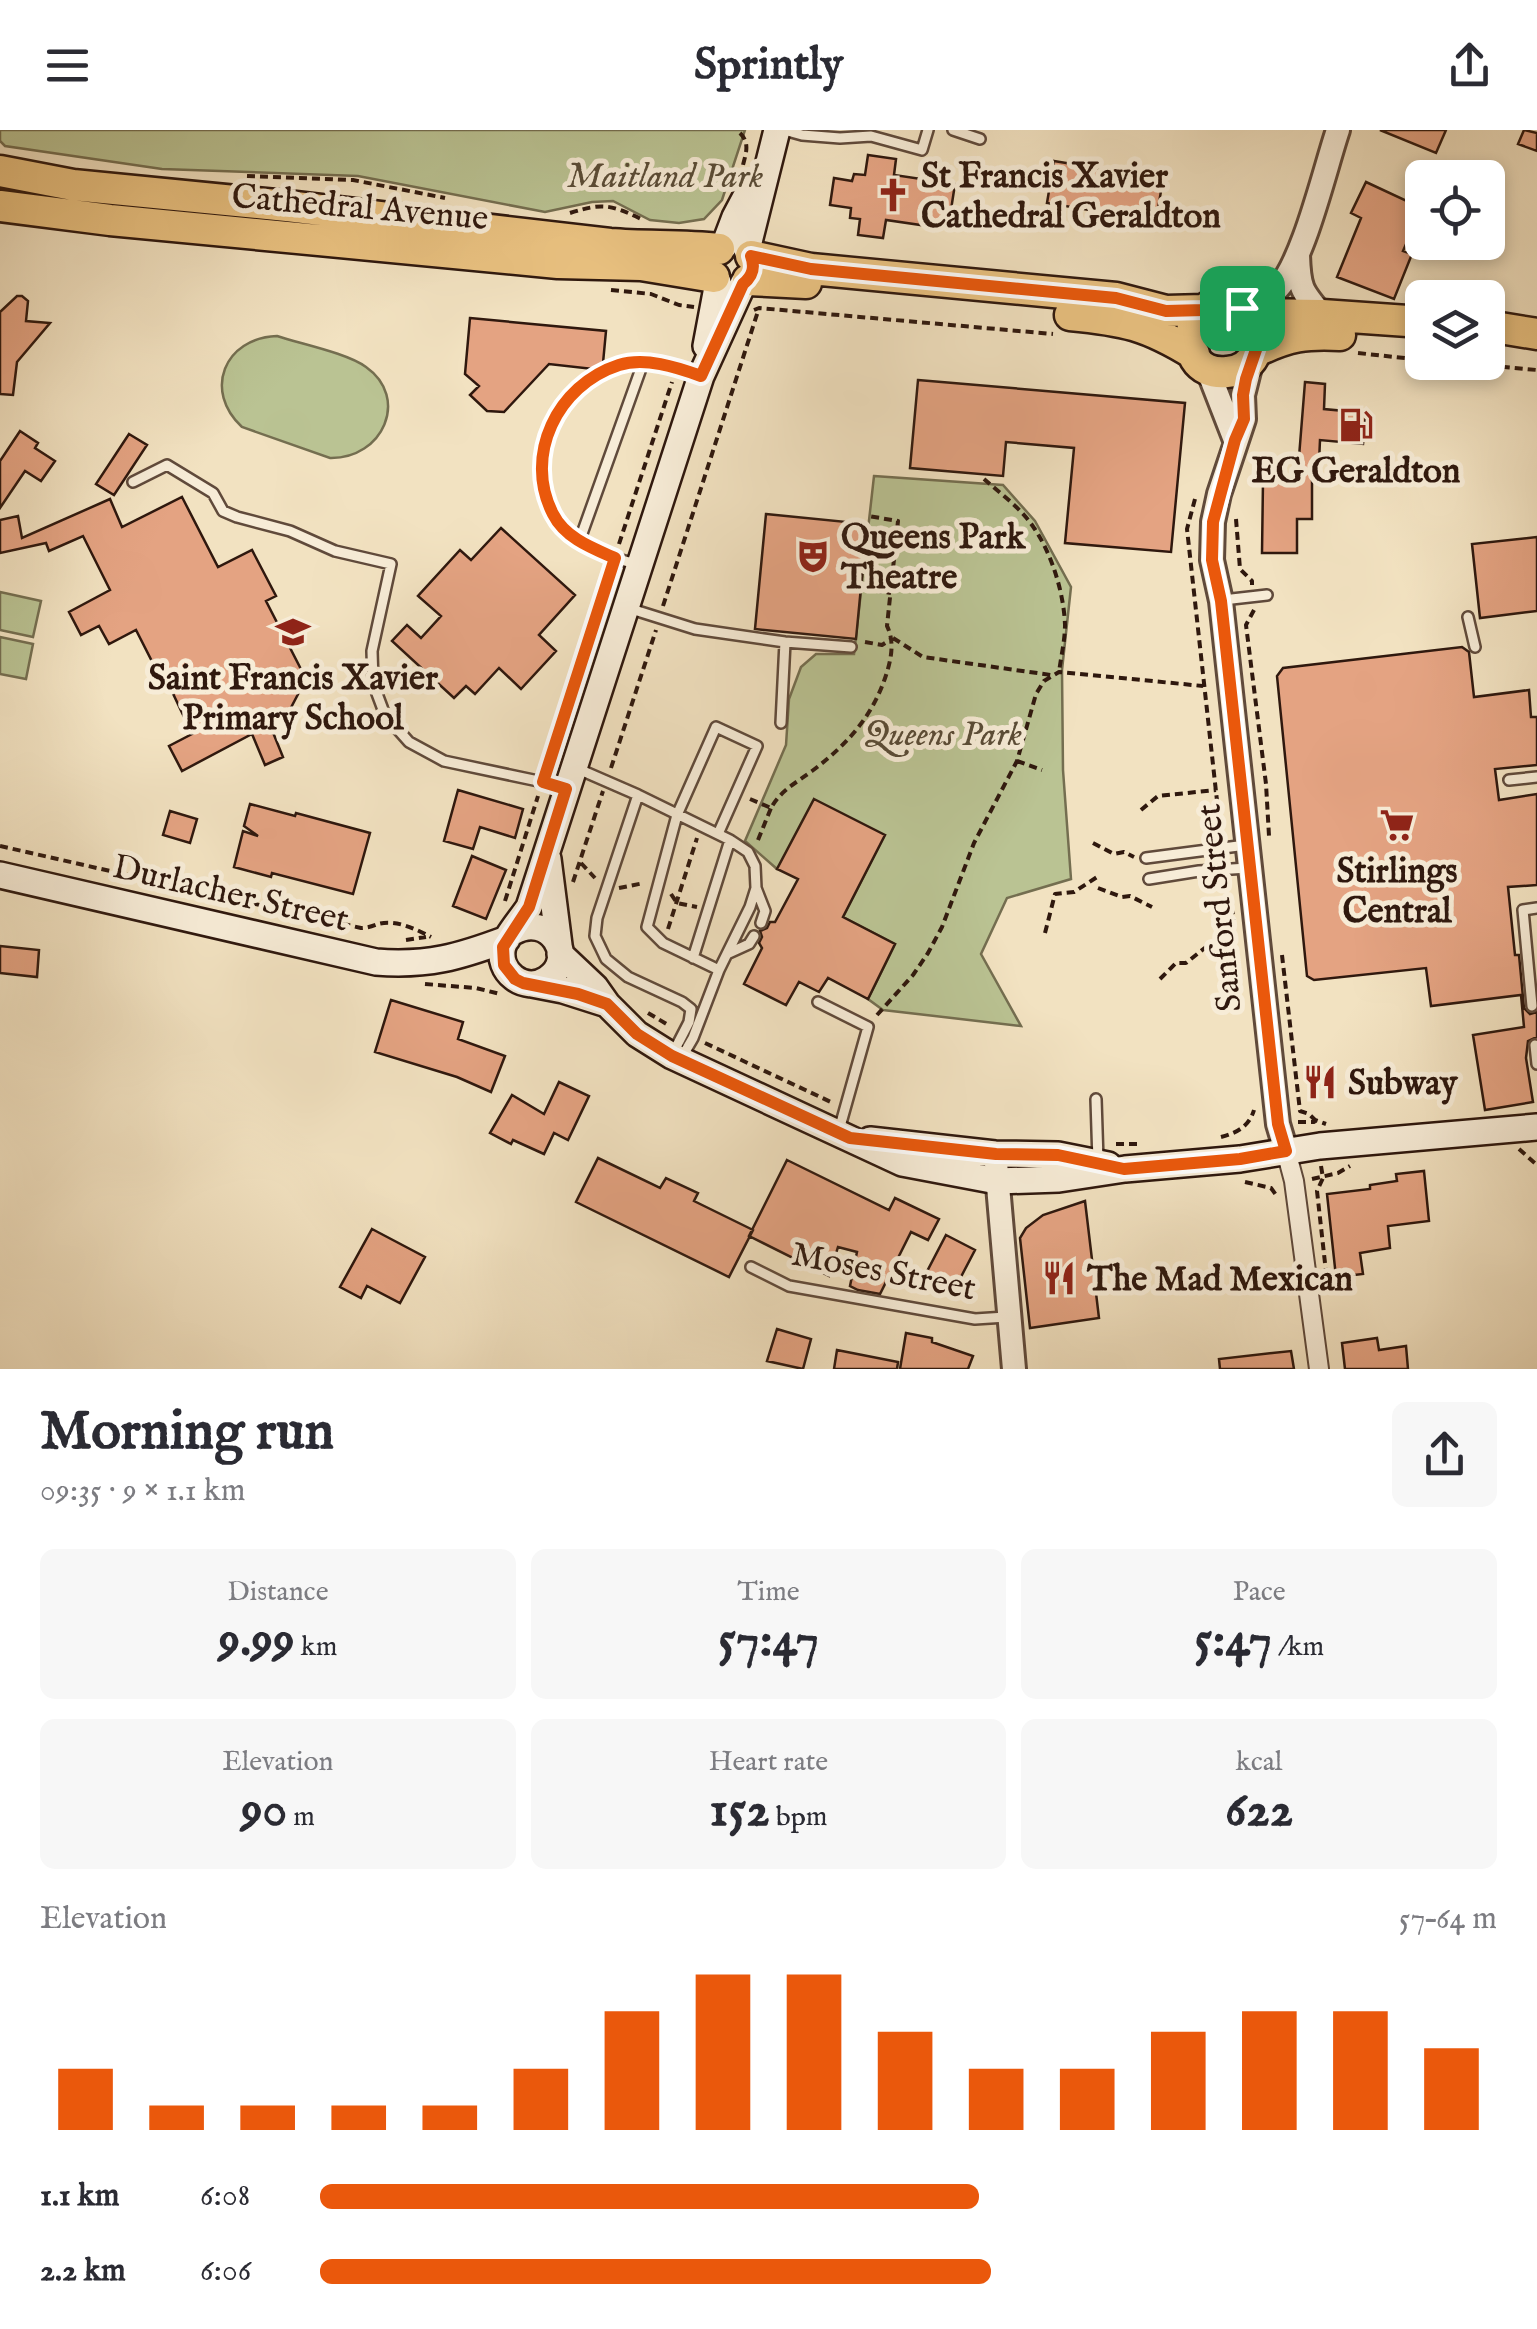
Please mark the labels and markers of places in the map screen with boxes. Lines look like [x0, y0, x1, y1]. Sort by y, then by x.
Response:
place label: St Francis Xavier Cathedral Geraldton [921, 155, 1221, 240]
church icon: St Francis Xavier Cathedral Geraldton [874, 176, 912, 214]
pin [1200, 266, 1285, 351]
fuel station icon: EG Geraldton [1337, 406, 1375, 444]
place label: EG Geraldton [1252, 450, 1461, 495]
place label: Queens Park Theatre [840, 516, 1026, 601]
theatre icon: Queens Park Theatre [794, 537, 832, 575]
school or university icon: Saint Francis Xavier Primary School [274, 613, 312, 651]
place label: Saint Francis Xavier Primary School [148, 657, 438, 742]
supermarket icon: Stirlings Central [1378, 806, 1416, 844]
place label: Stirlings Central [1336, 850, 1458, 935]
place label: Subway [1348, 1062, 1458, 1107]
restaurant icon: Subway [1301, 1063, 1339, 1101]
place label: The Mad Mexican [1086, 1258, 1353, 1303]
restaurant icon: The Mad Mexican [1040, 1259, 1078, 1297]

